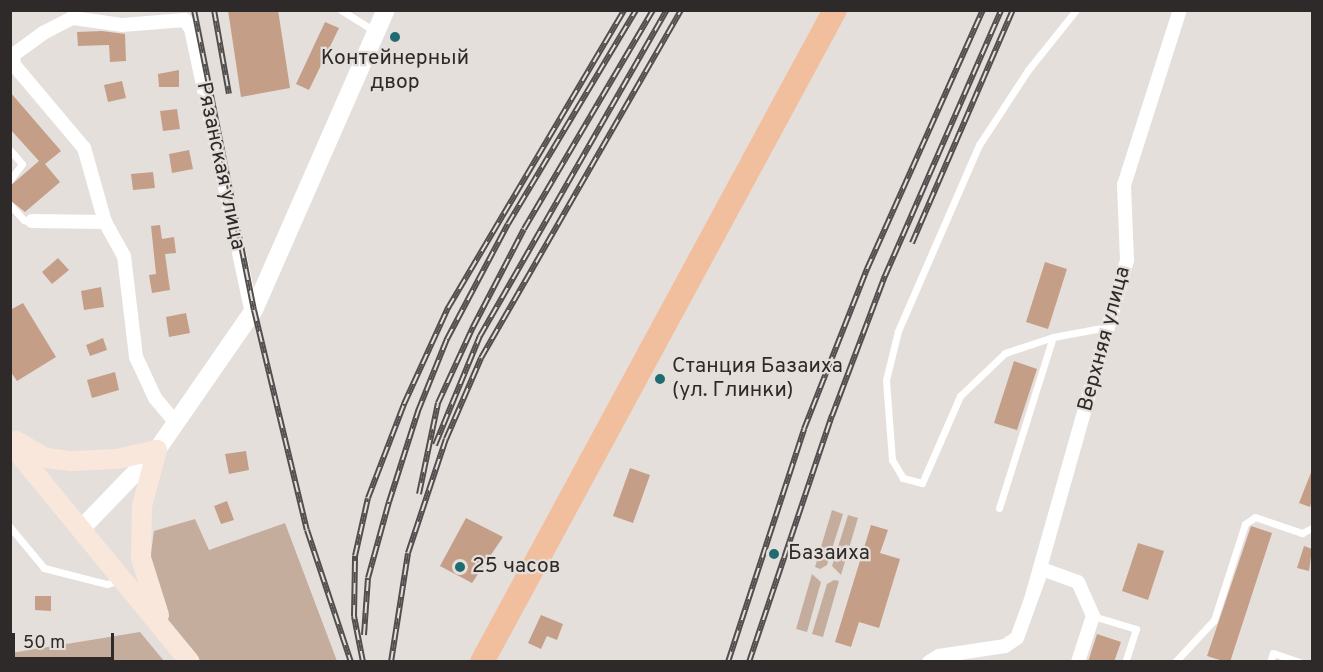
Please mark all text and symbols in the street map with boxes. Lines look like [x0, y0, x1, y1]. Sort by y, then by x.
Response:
marker: Контейнерный двор [388, 30, 402, 44]
place label: Контейнерный двор [321, 46, 469, 96]
street label: Рязанская улица [190, 80, 250, 252]
street label: Верхняя улица [1074, 264, 1136, 414]
place label: Станция Базаиха (ул. Глинки) [672, 354, 843, 404]
marker: Станция Базаиха (ул. Глинки) [653, 372, 667, 386]
place label: Базаиха [788, 541, 870, 567]
marker: Базаиха [765, 545, 783, 563]
place label: 25 часов [472, 554, 560, 580]
marker: 25 часов [453, 560, 467, 574]
scale bar [15, 621, 117, 659]
text: 50 m [23, 632, 65, 655]

